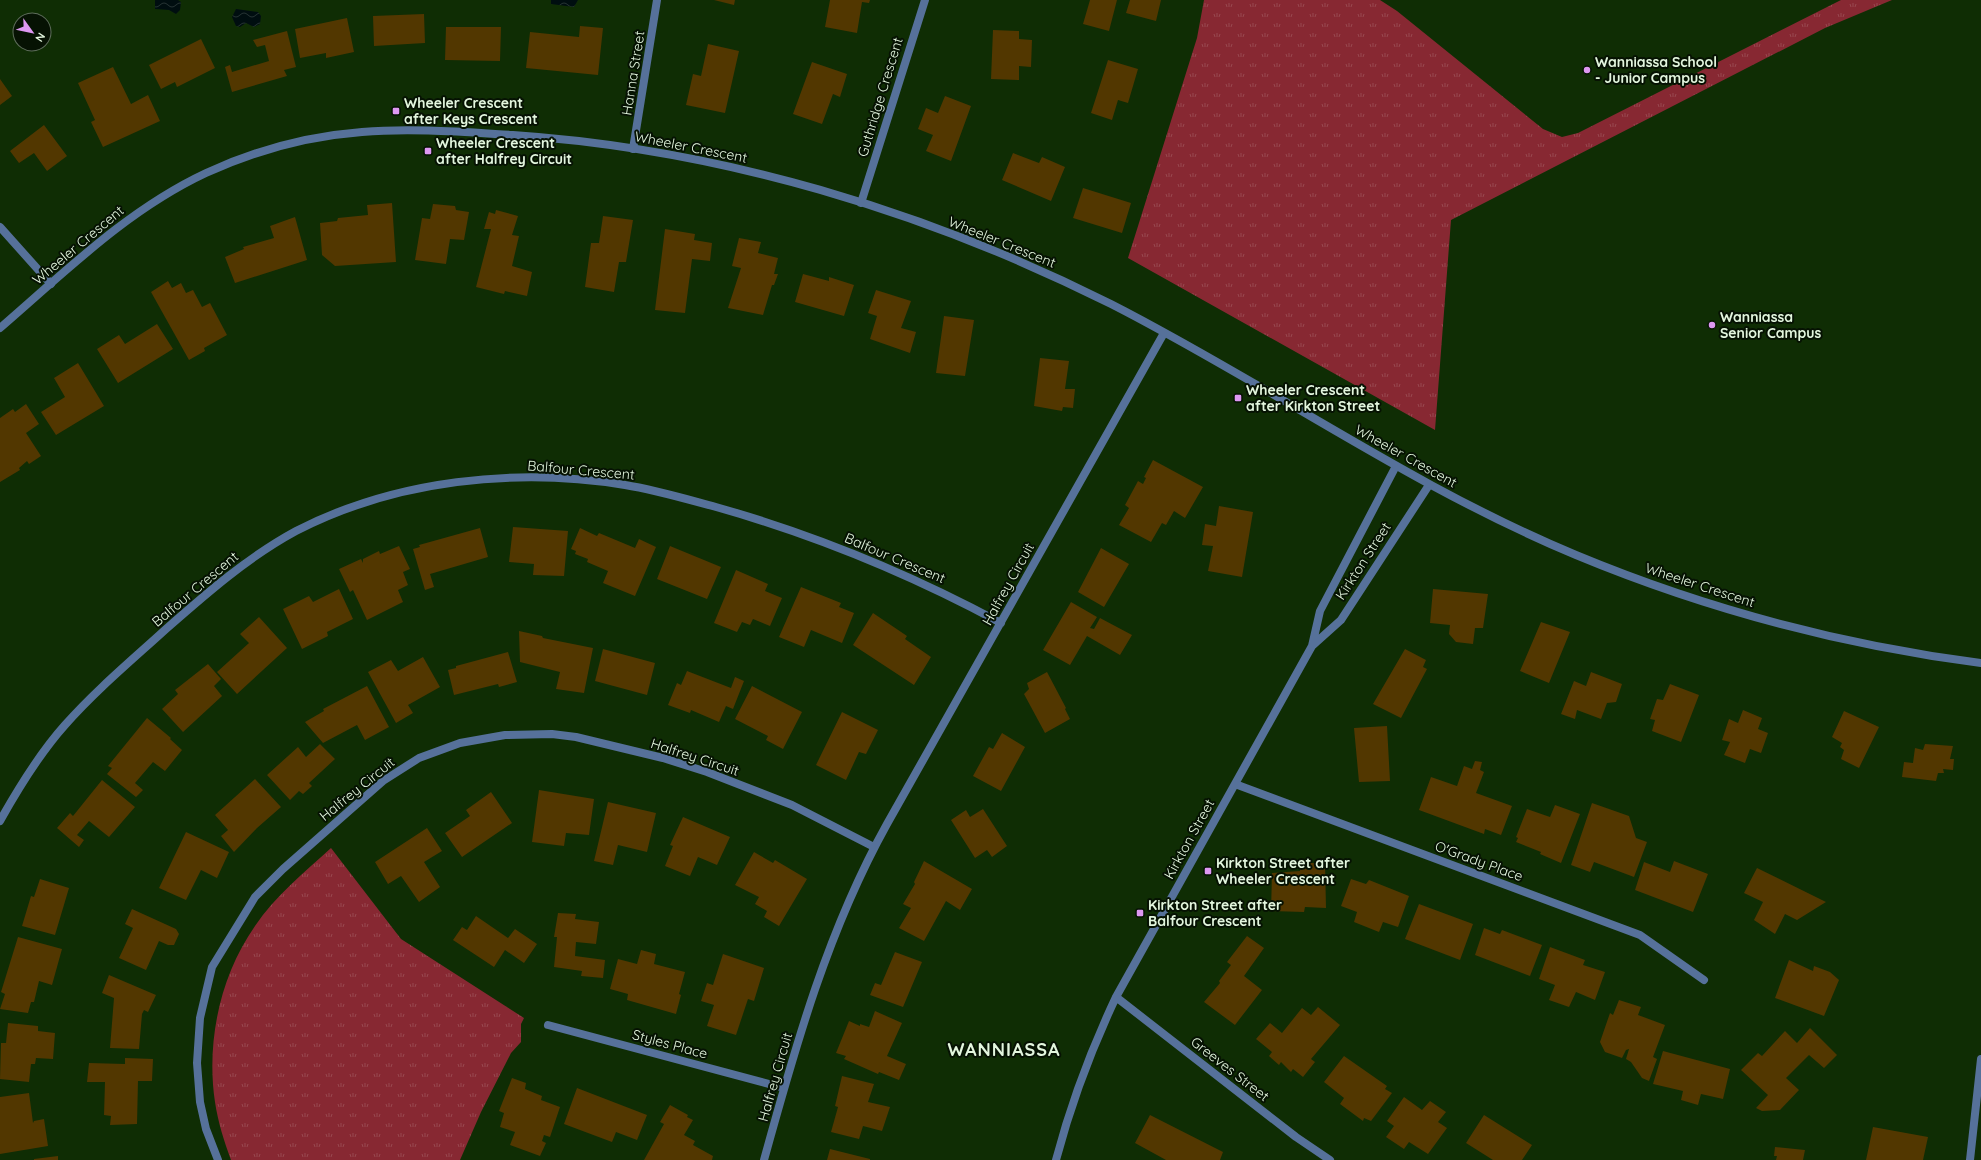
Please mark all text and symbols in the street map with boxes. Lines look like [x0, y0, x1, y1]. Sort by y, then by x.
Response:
north arrow [12, 12, 52, 52]
street label: Hanna Street [617, 29, 649, 117]
text: N [32, 30, 48, 45]
street label: Guthridge Crescent [853, 35, 907, 159]
place label: Wanniassa School - Junior Campus [1595, 53, 1717, 87]
marker: Wanniassa School - Junior Campus [1582, 65, 1592, 75]
place label: Wheeler Crescent after Keys Crescent [404, 94, 538, 128]
marker: Wheeler Crescent after Keys Crescent [391, 106, 401, 116]
street label: Wheeler Crescent [633, 127, 749, 167]
place label: Wheeler Crescent after Halfrey Circuit [436, 134, 572, 168]
marker: Wheeler Crescent after Halfrey Circuit [423, 146, 433, 156]
street label: Wheeler Crescent [28, 201, 128, 289]
street label: Wheeler Crescent [946, 212, 1059, 272]
place label: Wanniassa Senior Campus [1720, 308, 1821, 342]
marker: Wanniassa Senior Campus [1707, 320, 1717, 330]
place label: Wheeler Crescent after Kirkton Street [1246, 381, 1380, 415]
marker: Wheeler Crescent after Kirkton Street [1233, 393, 1243, 403]
street label: Wheeler Crescent [1352, 420, 1461, 492]
street label: Balfour Crescent [527, 456, 636, 484]
street label: Kirkton Street [1331, 519, 1395, 603]
street label: Balfour Crescent [842, 529, 948, 587]
street label: Halfrey Circuit [978, 539, 1038, 628]
street label: Balfour Crescent [148, 547, 242, 630]
street label: Wheeler Crescent [1643, 559, 1757, 611]
street label: Halfrey Circuit [649, 734, 742, 780]
street label: Halfrey Circuit [316, 753, 398, 825]
street label: Kirkton Street [1160, 796, 1218, 882]
street label: O'Grady Place [1433, 837, 1526, 885]
place label: Kirkton Street after Wheeler Crescent [1216, 854, 1350, 888]
marker: Kirkton Street after Wheeler Crescent [1203, 866, 1213, 876]
place label: Kirkton Street after Balfour Crescent [1148, 896, 1282, 930]
marker: Kirkton Street after Balfour Crescent [1135, 908, 1145, 918]
street label: Styles Place [630, 1025, 710, 1063]
street label: Halfrey Circuit [754, 1030, 796, 1124]
street label: Greeves Street [1187, 1033, 1273, 1105]
district label: WANNIASSA [948, 1038, 1061, 1061]

